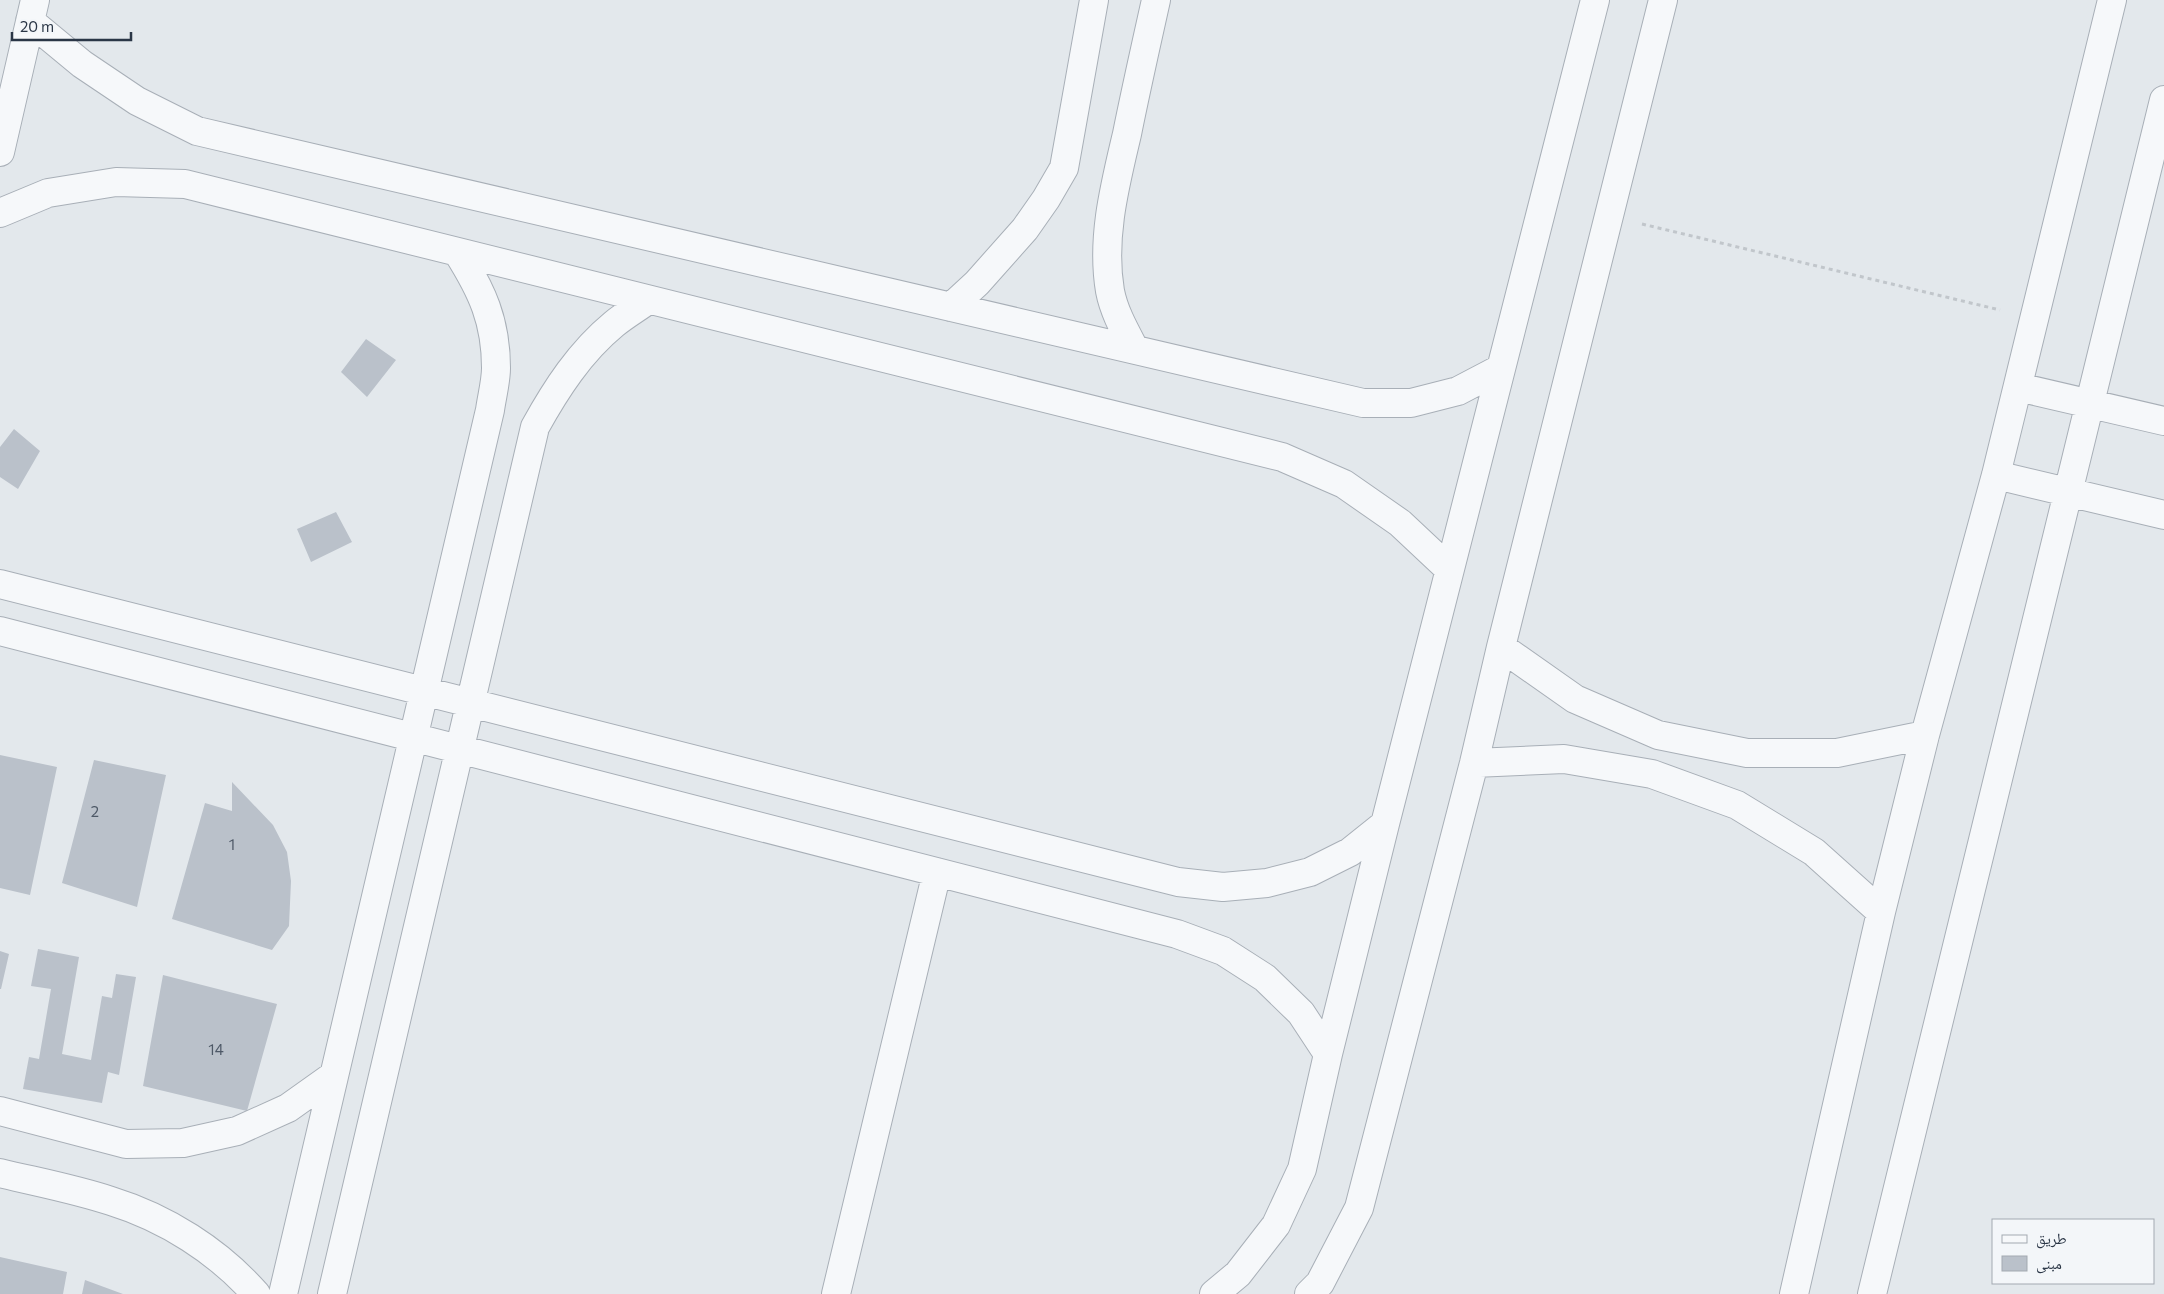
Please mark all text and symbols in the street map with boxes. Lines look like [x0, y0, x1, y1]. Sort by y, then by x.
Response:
scale bar [12, 10, 131, 42]
text: 20 m [20, 17, 54, 35]
house number: 2 [91, 802, 99, 820]
house number: 1 [229, 835, 235, 853]
house number: 14 [208, 1040, 224, 1058]
legend [1992, 1219, 2154, 1284]
text: طريق [2036, 1229, 2067, 1249]
text: مبنى [2036, 1254, 2062, 1274]

